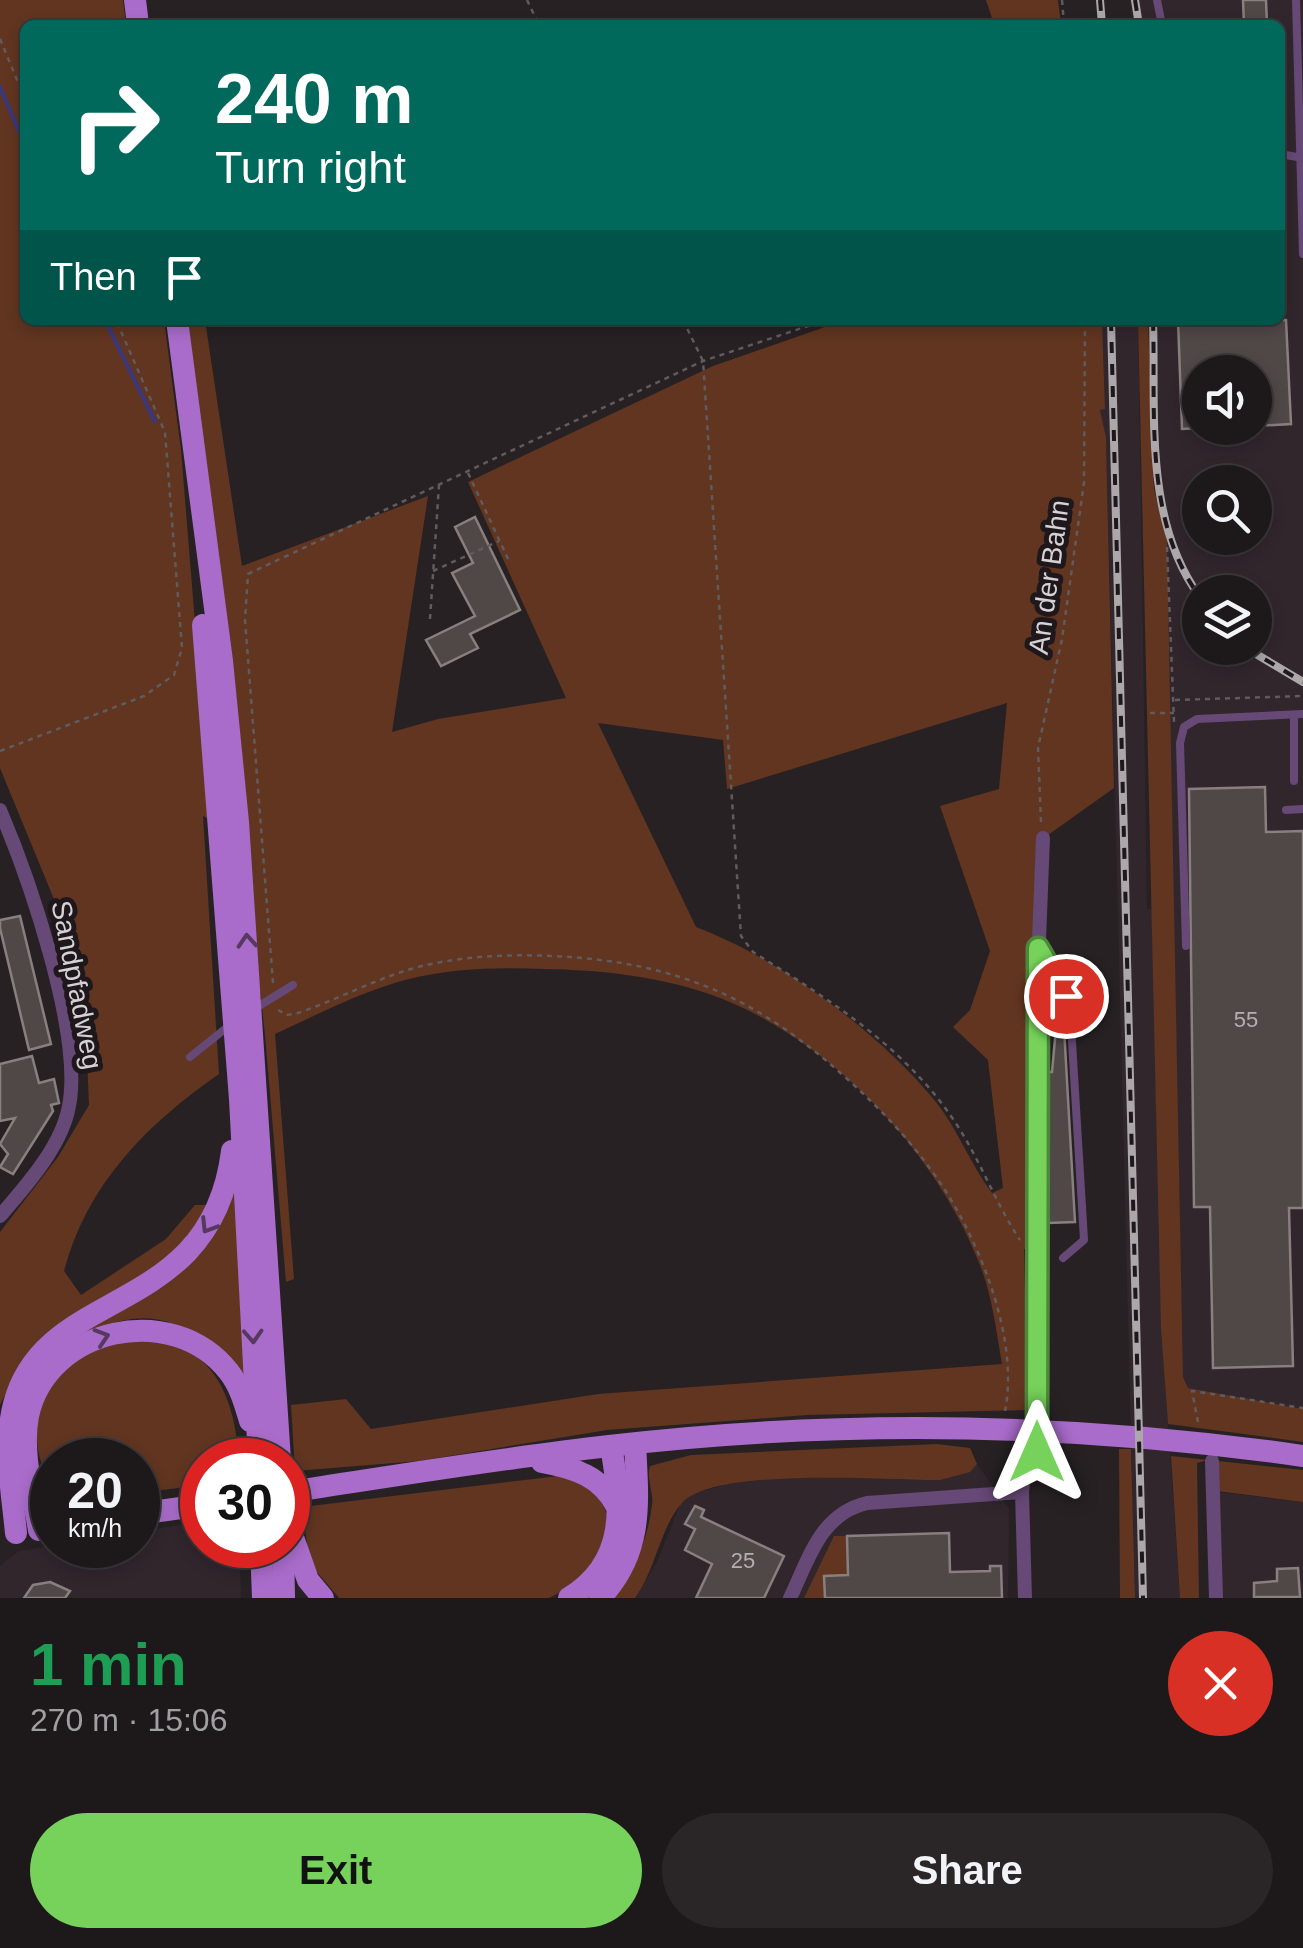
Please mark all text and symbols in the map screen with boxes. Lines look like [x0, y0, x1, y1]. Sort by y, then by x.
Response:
icon: right [50, 60, 180, 190]
text: 240 m [215, 60, 413, 138]
text: Turn right [215, 142, 406, 193]
icon: arrive [157, 250, 212, 305]
text: Then [50, 256, 137, 298]
map controls [1182, 355, 1272, 665]
button: sound [1182, 355, 1272, 445]
button: search [1182, 465, 1272, 555]
street label: An der Bahn [1023, 498, 1075, 656]
button: layers [1182, 575, 1272, 665]
street label: Sandpfadweg [45, 898, 109, 1072]
one-way arrow [236, 933, 258, 949]
pin [1024, 954, 1109, 1039]
icon: arrive [1039, 969, 1094, 1024]
house number: 55 [1234, 1007, 1258, 1032]
one-way arrow [201, 1215, 220, 1233]
one-way arrow [242, 1328, 263, 1344]
one-way arrow [92, 1329, 109, 1349]
position arrow [985, 1400, 1089, 1504]
speed limit sign: 30 [180, 1438, 310, 1568]
text: 20 [67, 1463, 123, 1519]
text: km/h [68, 1514, 122, 1542]
house number: 25 [731, 1548, 755, 1573]
text: 1 min [30, 1631, 187, 1698]
button: close [1168, 1631, 1273, 1736]
text: 270 m · 15:06 [30, 1702, 227, 1738]
button: Exit [30, 1813, 642, 1928]
button: Share [662, 1813, 1273, 1928]

